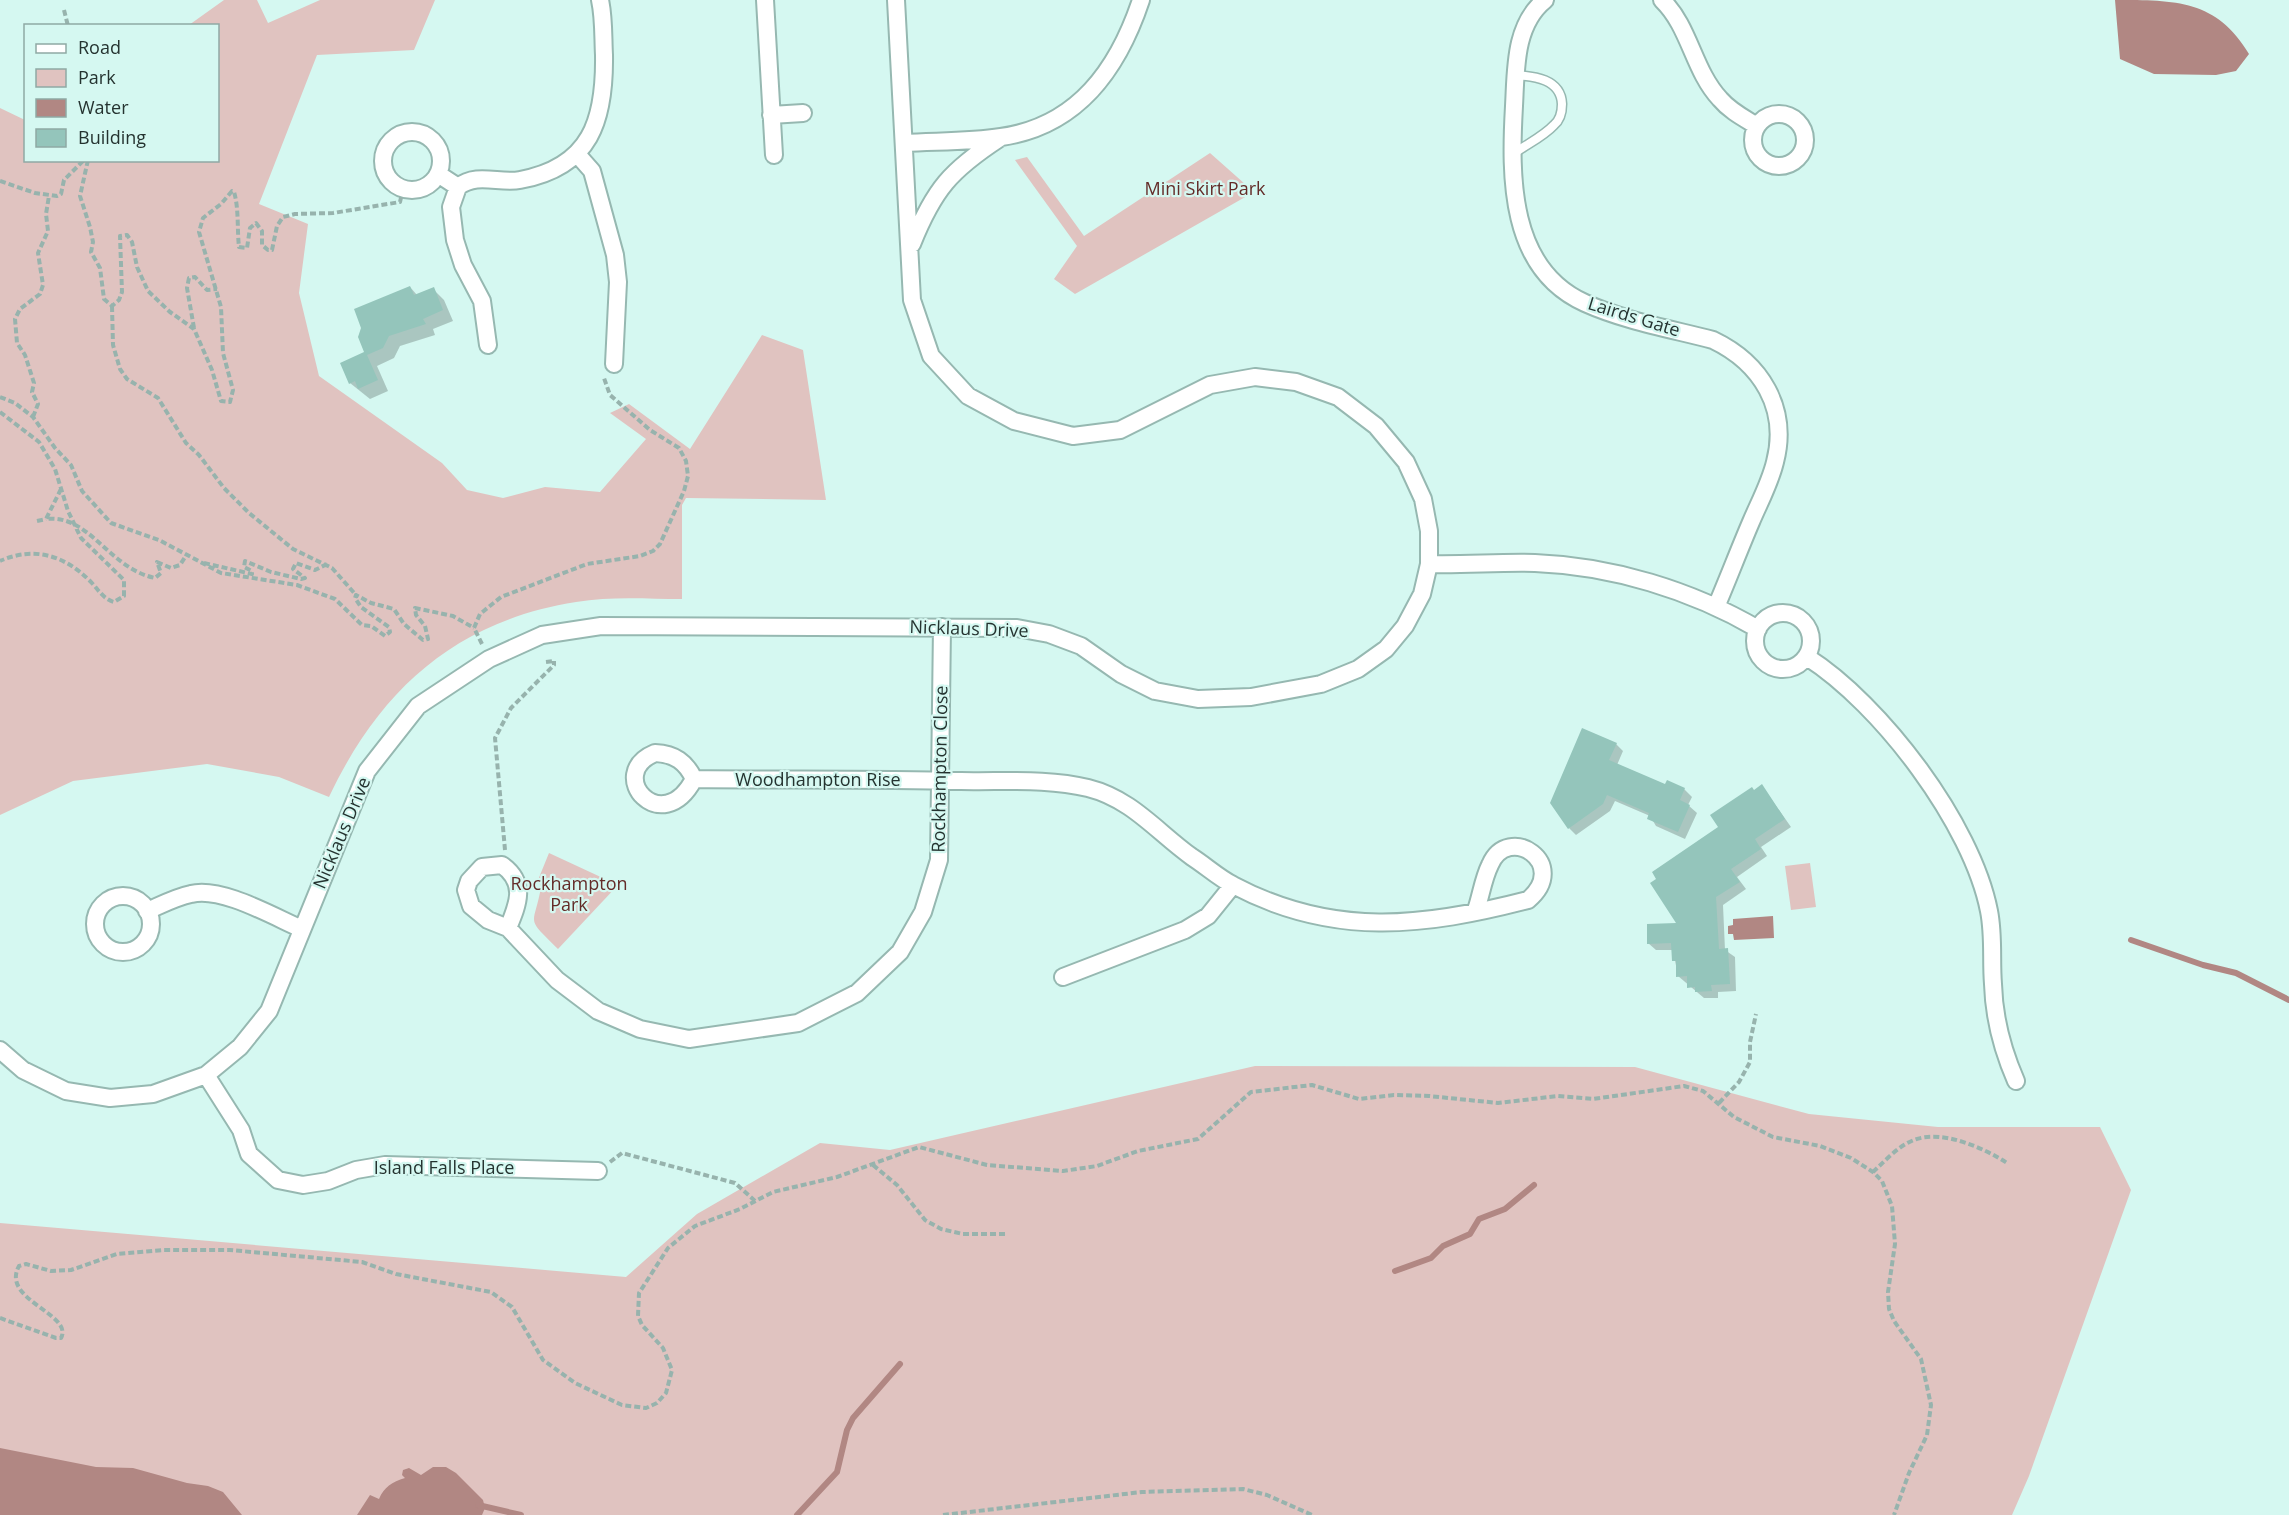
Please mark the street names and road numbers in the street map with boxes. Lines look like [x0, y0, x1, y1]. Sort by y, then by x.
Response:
street label: Lairds Gate [1585, 291, 1683, 341]
street label: Nicklaus Drive [909, 614, 1029, 642]
street label: Rockhampton Close [926, 685, 952, 853]
street label: Woodhampton Rise [735, 767, 901, 791]
street label: Nicklaus Drive [307, 773, 375, 892]
street label: Island Falls Place [374, 1155, 514, 1179]

